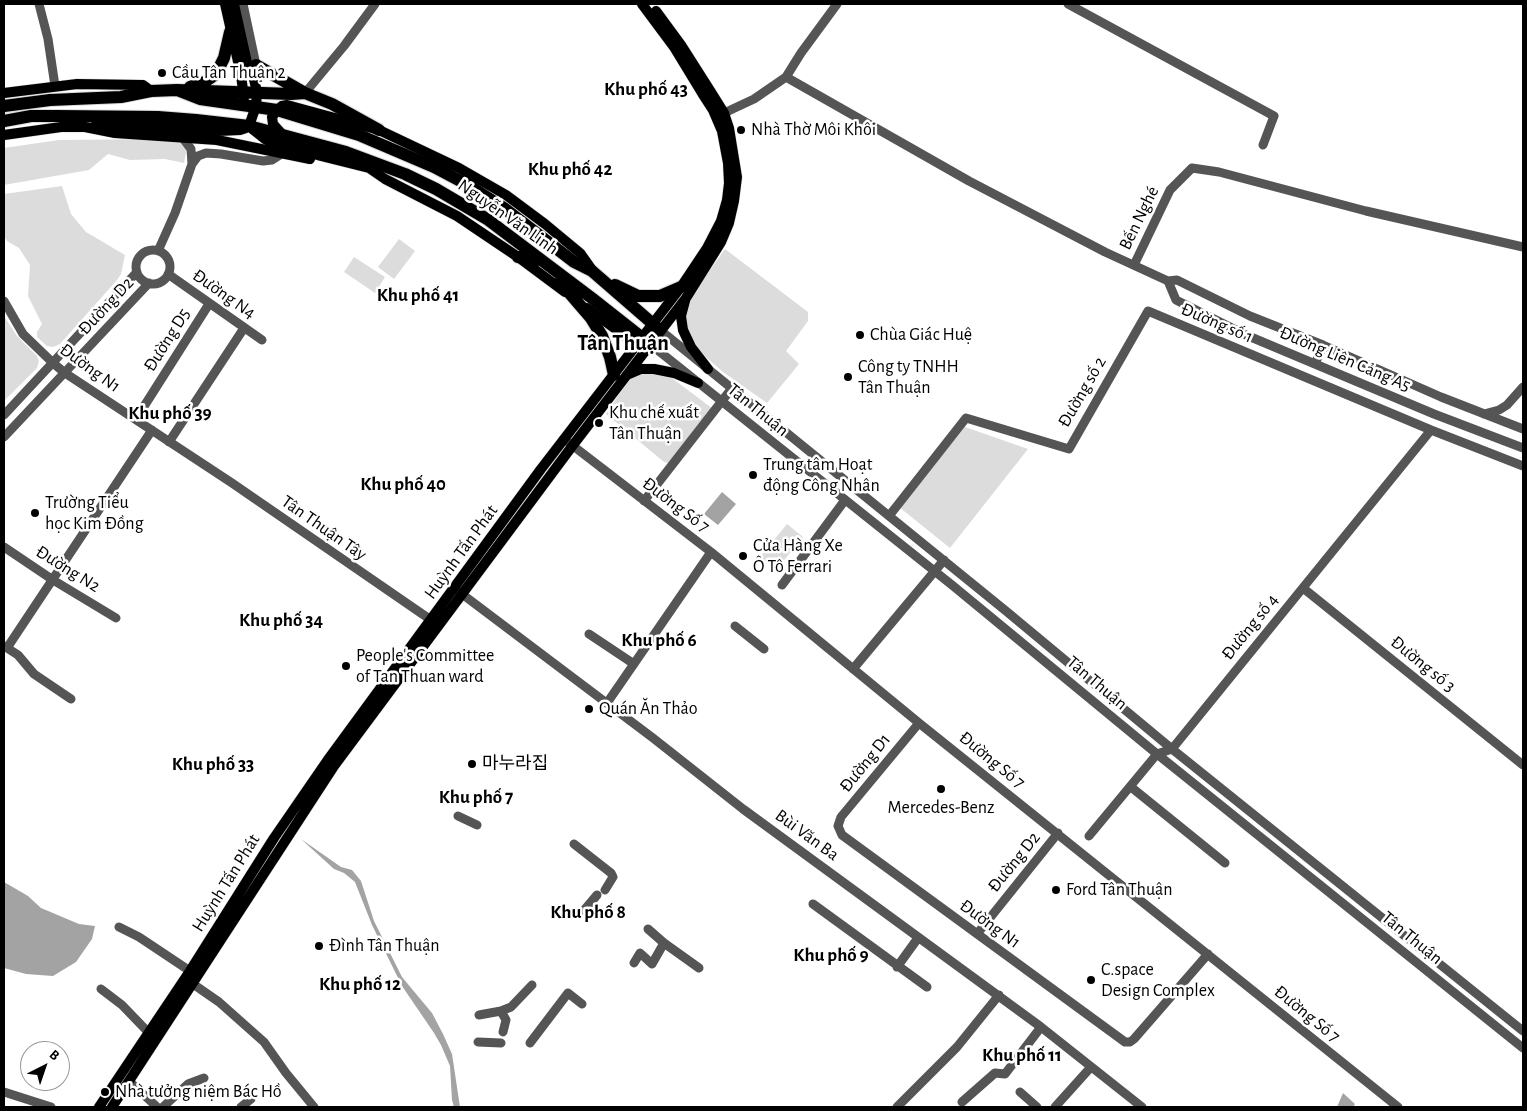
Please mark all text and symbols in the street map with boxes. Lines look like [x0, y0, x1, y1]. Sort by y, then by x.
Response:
place label: Cầu Tân Thuận 2 [172, 62, 286, 84]
marker: Cầu Tân Thuận 2 [156, 67, 168, 79]
district label: Khu phố 43 [604, 78, 688, 100]
place label: Nhà Thờ Môi Khôi [751, 119, 876, 141]
marker: Nhà Thờ Môi Khôi [735, 124, 747, 136]
district label: Khu phố 42 [528, 158, 612, 180]
street label: Nguyễn Văn Linh [454, 174, 562, 260]
street label: Bến Nghé [1114, 183, 1164, 253]
street label: Đường N4 [188, 264, 260, 324]
street label: Đường D2 [74, 273, 138, 339]
district label: Khu phố 41 [377, 284, 459, 306]
street label: Đường số 1 [1178, 298, 1256, 348]
street label: Đường D5 [139, 304, 195, 376]
street label: Đường Liên Cảng A5 [1276, 322, 1414, 396]
place label: Chùa Giác Huệ [870, 324, 972, 346]
marker: Chùa Giác Huệ [854, 329, 866, 341]
district label: Tân Thuận [577, 330, 669, 356]
street label: Đường N1 [55, 339, 125, 397]
street label: Đường số 2 [1053, 353, 1111, 431]
place label: Công ty TNHH Tân Thuận [858, 356, 959, 398]
marker: Công ty TNHH Tân Thuận [842, 371, 854, 383]
street label: Tân Thuận [723, 379, 793, 441]
district label: Khu phố 39 [128, 402, 212, 424]
place label: Khu chế xuất Tân Thuận [609, 402, 699, 444]
marker: Khu chế xuất Tân Thuận [593, 417, 605, 429]
place label: Trung tâm Hoạt động Công Nhân [763, 454, 880, 496]
marker: Trung tâm Hoạt động Công Nhân [747, 469, 759, 481]
district label: Khu phố 40 [360, 473, 446, 495]
street label: Đường Số 7 [638, 473, 714, 537]
street label: Tân Thuận Tây [277, 491, 371, 565]
place label: Trường Tiểu học Kim Đồng [45, 492, 143, 534]
street label: Huỳnh Tấn Phát [420, 501, 502, 603]
marker: Trường Tiểu học Kim Đồng [29, 507, 41, 519]
place label: Cửa Hàng Xe Ô Tô Ferrari [753, 535, 843, 578]
street label: Đường N2 [32, 541, 104, 597]
marker: Cửa Hàng Xe Ô Tô Ferrari [737, 550, 749, 562]
street label: Đường số 4 [1217, 590, 1283, 664]
district label: Khu phố 34 [239, 609, 323, 631]
district label: Khu phố 6 [621, 629, 697, 651]
street label: Đường số 3 [1386, 631, 1460, 697]
place label: People's Committee of Tan Thuan ward [356, 645, 494, 688]
street label: Tân Thuận [1062, 651, 1132, 715]
marker: People's Committee of Tan Thuan ward [340, 660, 352, 672]
place label: Quán Ăn Thảo [599, 698, 698, 720]
marker: Quán Ăn Thảo [583, 703, 595, 715]
street label: Đường Số 7 [955, 727, 1029, 793]
street label: Đường D1 [835, 729, 895, 797]
district label: Khu phố 33 [172, 753, 254, 775]
place label: 마누라집 [482, 753, 548, 775]
marker: 마누라집 [466, 758, 478, 770]
marker: Mercedes-Benz [935, 783, 947, 795]
district label: Khu phố 7 [439, 786, 513, 808]
place label: Mercedes-Benz [888, 797, 994, 819]
street label: Bùi Văn Ba [771, 805, 843, 865]
street label: Đường D2 [983, 827, 1045, 897]
street label: Huỳnh Tấn Phát [187, 830, 265, 936]
place label: Ford Tân Thuận [1066, 879, 1173, 901]
marker: Ford Tân Thuận [1050, 884, 1062, 896]
street label: Đường N1 [955, 895, 1025, 953]
district label: Khu phố 8 [550, 901, 626, 923]
street label: Tân Thuận [1377, 907, 1447, 969]
place label: Đình Tân Thuận [329, 935, 440, 957]
marker: Đình Tân Thuận [313, 940, 325, 952]
district label: Khu phố 9 [793, 944, 869, 966]
place label: C.space Design Complex [1101, 959, 1215, 1002]
district label: Khu phố 12 [319, 973, 401, 995]
marker: C.space Design Complex [1085, 974, 1097, 986]
street label: Đường Số 7 [1270, 981, 1344, 1047]
north arrow [20, 1041, 70, 1091]
district label: Khu phố 11 [982, 1044, 1062, 1066]
text: B [47, 1047, 62, 1063]
place label: Nhà tưởng niệm Bác Hồ [115, 1081, 281, 1103]
marker: Nhà tưởng niệm Bác Hồ [99, 1086, 111, 1098]

